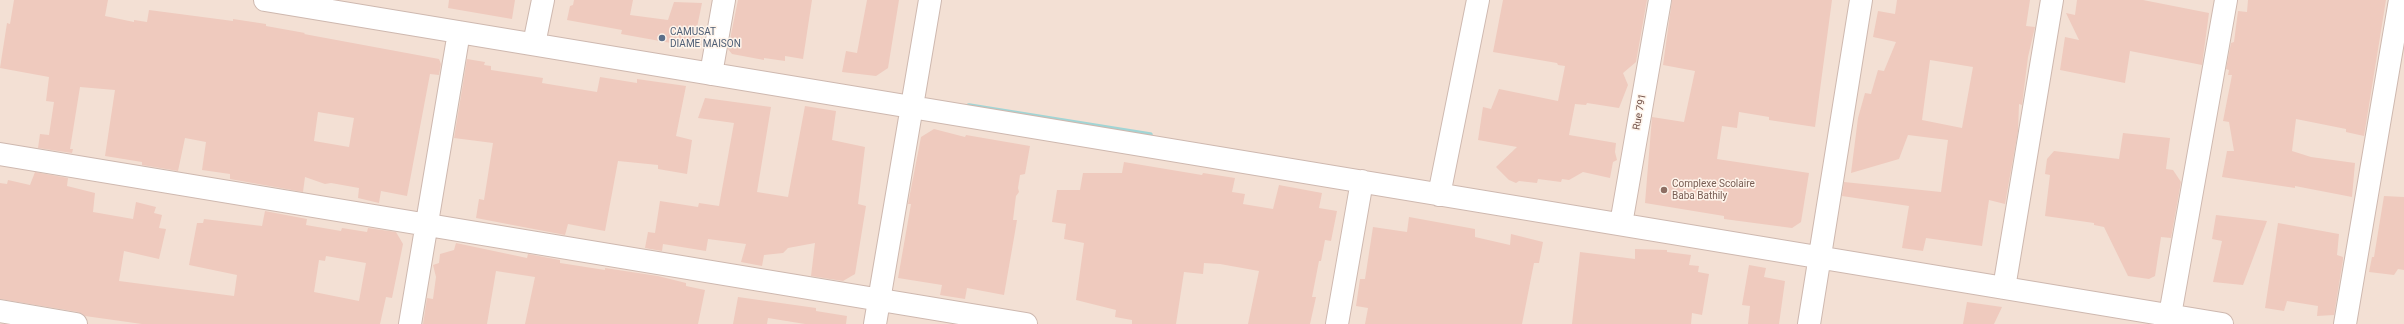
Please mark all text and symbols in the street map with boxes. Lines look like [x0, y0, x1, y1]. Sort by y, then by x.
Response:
place label: CAMUSAT DIAME MAISON [670, 26, 741, 50]
marker: CAMUSAT DIAME MAISON [657, 33, 667, 43]
street label: Rue 791 [1631, 93, 1649, 131]
place label: Complexe Scolaire Baba Bathily [1672, 178, 1755, 202]
marker: Complexe Scolaire Baba Bathily [1659, 185, 1669, 195]

